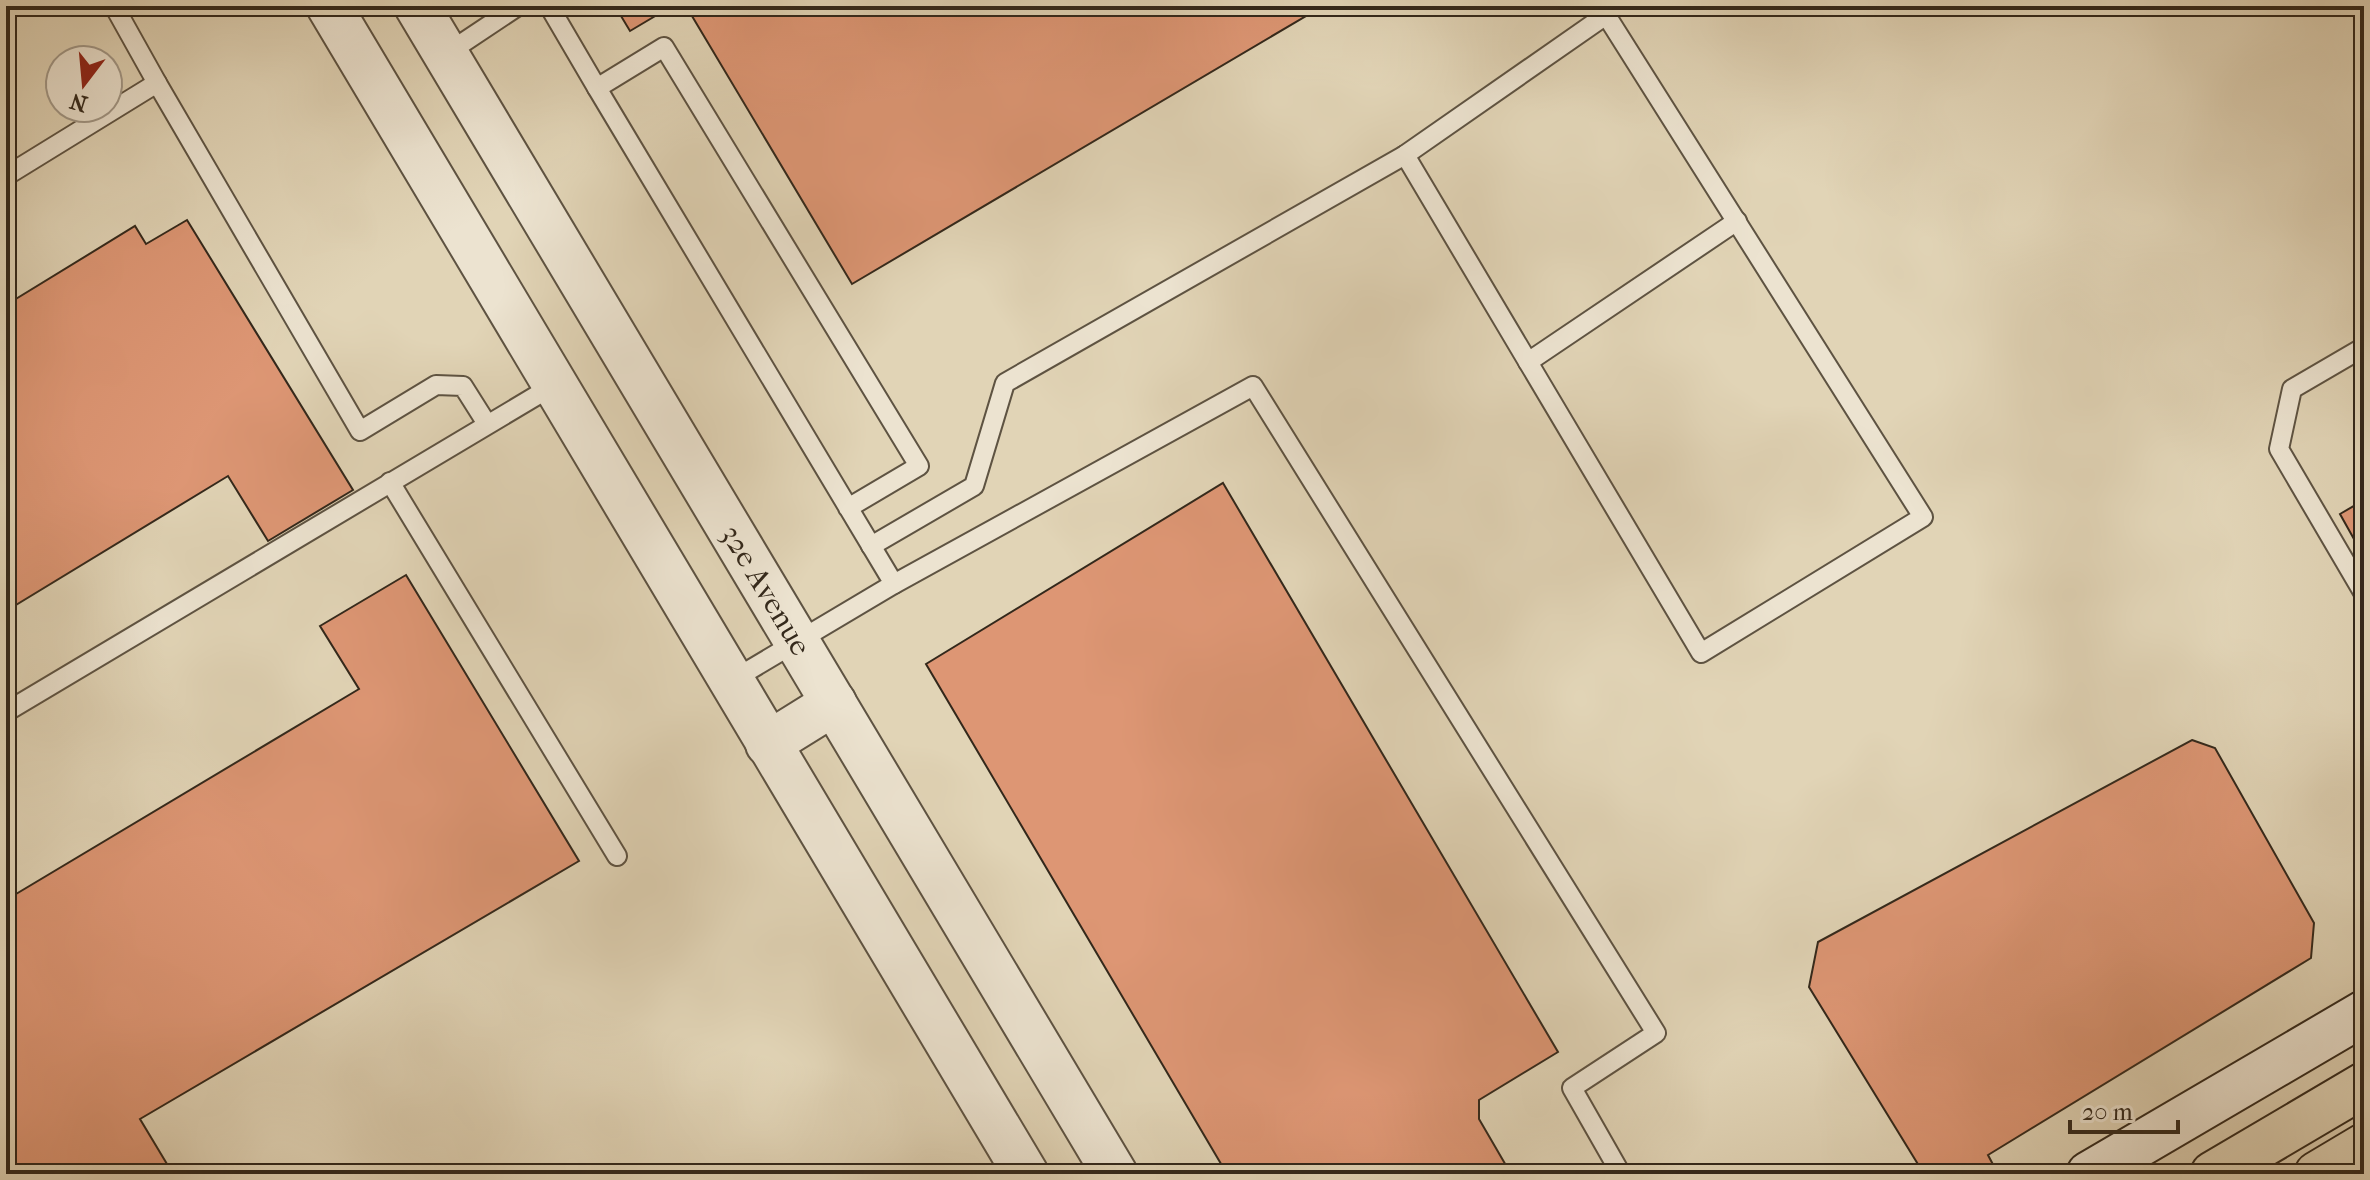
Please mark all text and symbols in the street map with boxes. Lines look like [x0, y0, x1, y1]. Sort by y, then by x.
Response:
north arrow [44, 44, 124, 124]
text: N [67, 87, 90, 117]
street label: 32e Avenue [713, 519, 818, 662]
scale bar [2070, 1084, 2178, 1134]
text: 20 m [2082, 1098, 2133, 1126]

